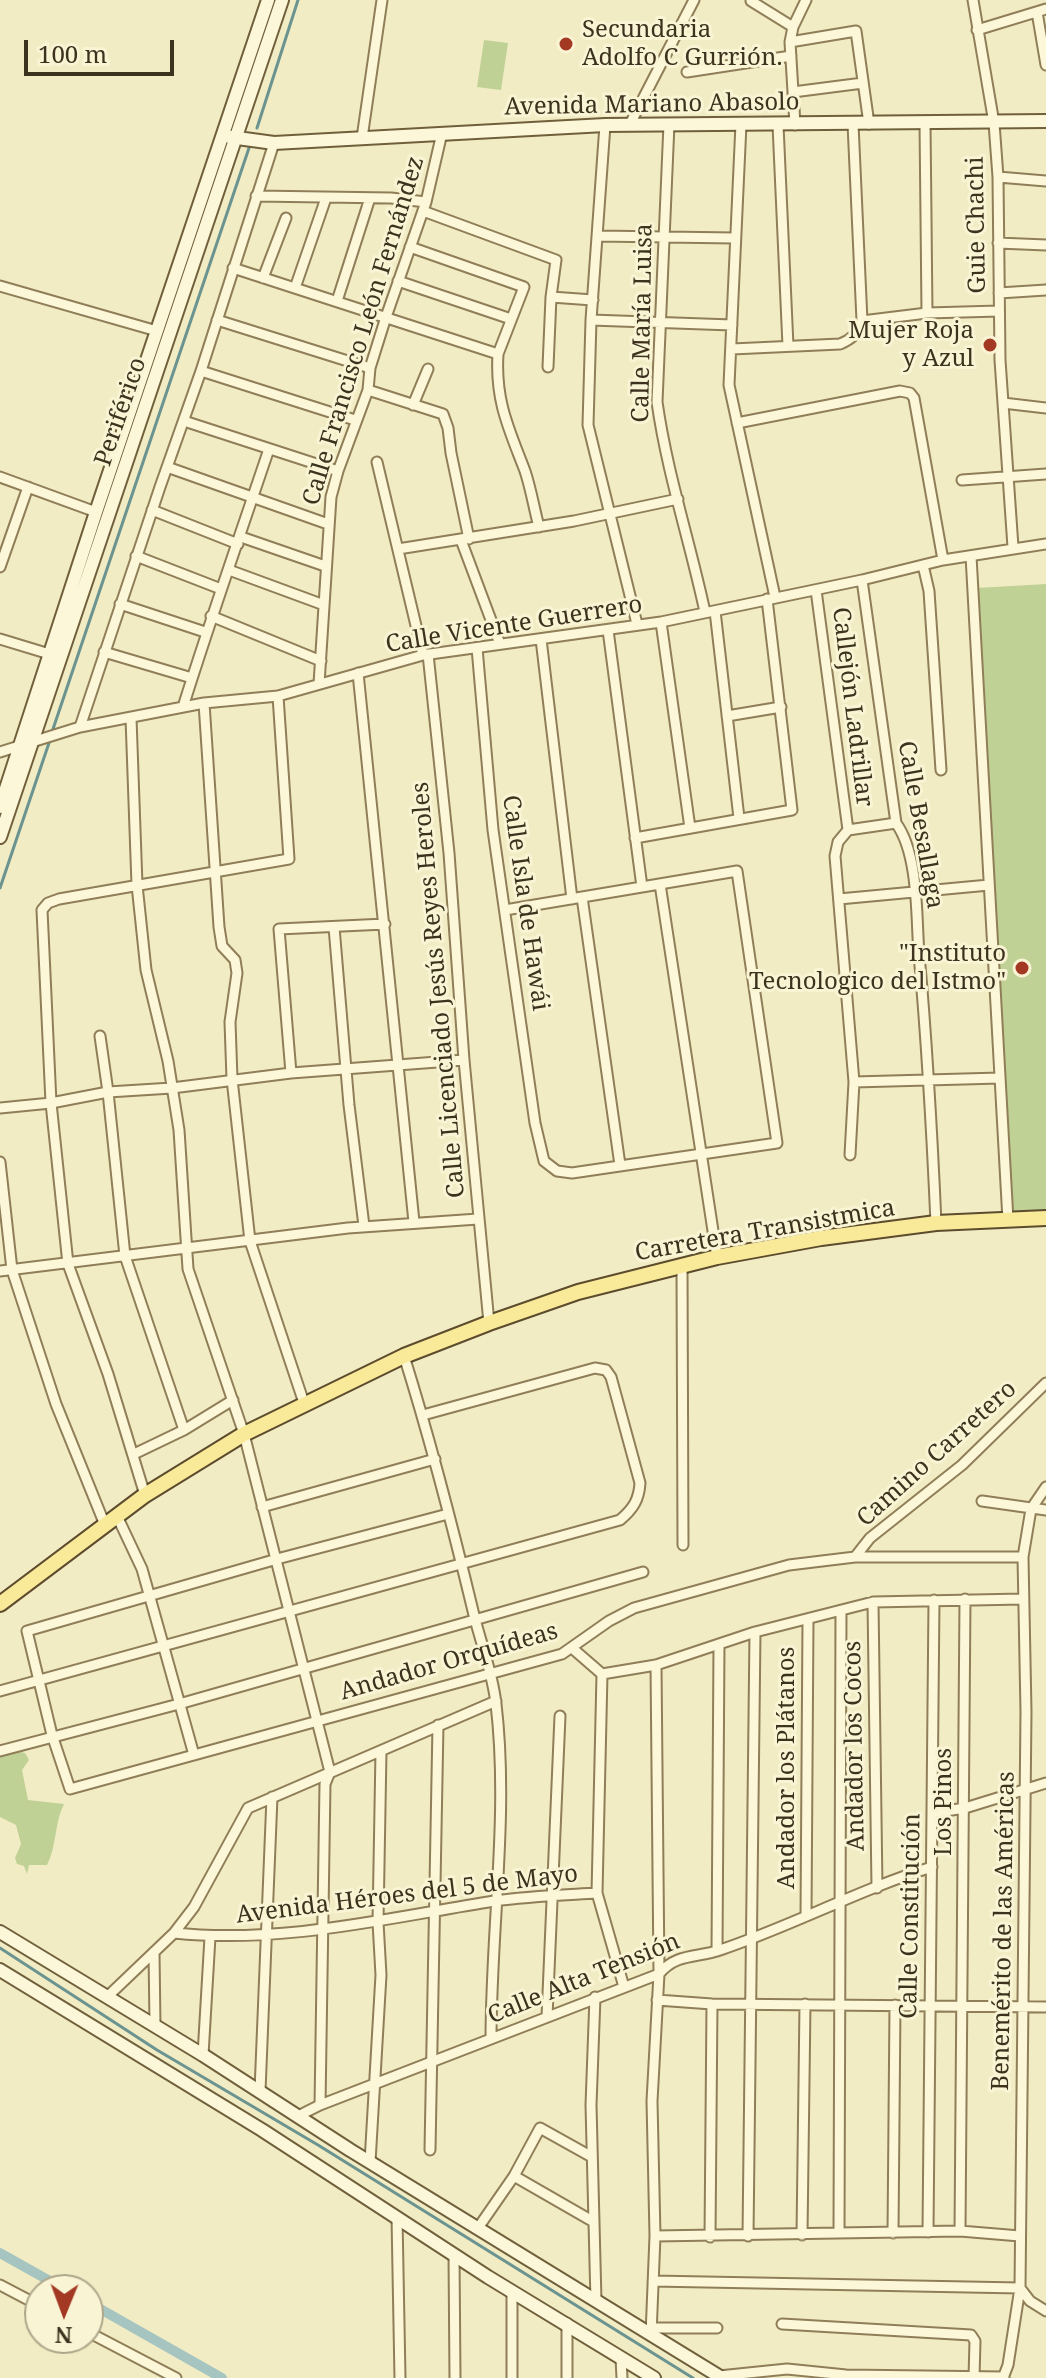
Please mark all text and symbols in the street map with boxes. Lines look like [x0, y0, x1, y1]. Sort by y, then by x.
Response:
place label: Secundaria Adolfo C Gurrión. [582, 16, 782, 72]
scale bar [28, 24, 178, 74]
marker: Secundaria Adolfo C Gurrión. [557, 35, 575, 53]
text: 100 m [38, 37, 107, 70]
street label: Avenida Mariano Abasolo [504, 88, 800, 122]
street label: Calle Francisco León Fernández [297, 153, 431, 509]
street label: Guie Chachi [961, 156, 993, 294]
street label: Calle María Luisa [627, 223, 659, 423]
place label: Mujer Roja y Azul [848, 317, 974, 373]
marker: Mujer Roja y Azul [981, 336, 999, 354]
street label: Periférico [89, 354, 153, 470]
street label: Calle Vicente Guerrero [384, 590, 644, 660]
street label: Callejón Ladrillar [825, 606, 879, 808]
street label: Calle Besallaga [891, 739, 949, 911]
street label: Calle Licenciado Jesús Reyes Heroles [406, 781, 472, 1199]
street label: Calle Isla de Hawái [496, 793, 554, 1013]
place label: "Instituto Tecnologico del Istmo" [749, 940, 1006, 996]
marker: "Instituto Tecnologico del Istmo" [1013, 959, 1031, 977]
street label: Carretera Transistmica [633, 1194, 897, 1268]
street label: Camino Carretero [851, 1375, 1023, 1533]
street label: Andador Orquídeas [337, 1617, 561, 1707]
street label: Andador los Cocos [839, 1641, 871, 1851]
street label: Andador los Plátanos [773, 1647, 801, 1889]
street label: Los Pinos [930, 1748, 958, 1856]
street label: Benemérito de las Américas [987, 1771, 1021, 2091]
street label: Calle Constitución [895, 1813, 927, 2019]
street label: Avenida Héroes del 5 de Mayo [234, 1860, 580, 1930]
street label: Calle Alta Tensión [484, 1927, 684, 2031]
north arrow [24, 2274, 104, 2354]
text: N [55, 2321, 73, 2351]

